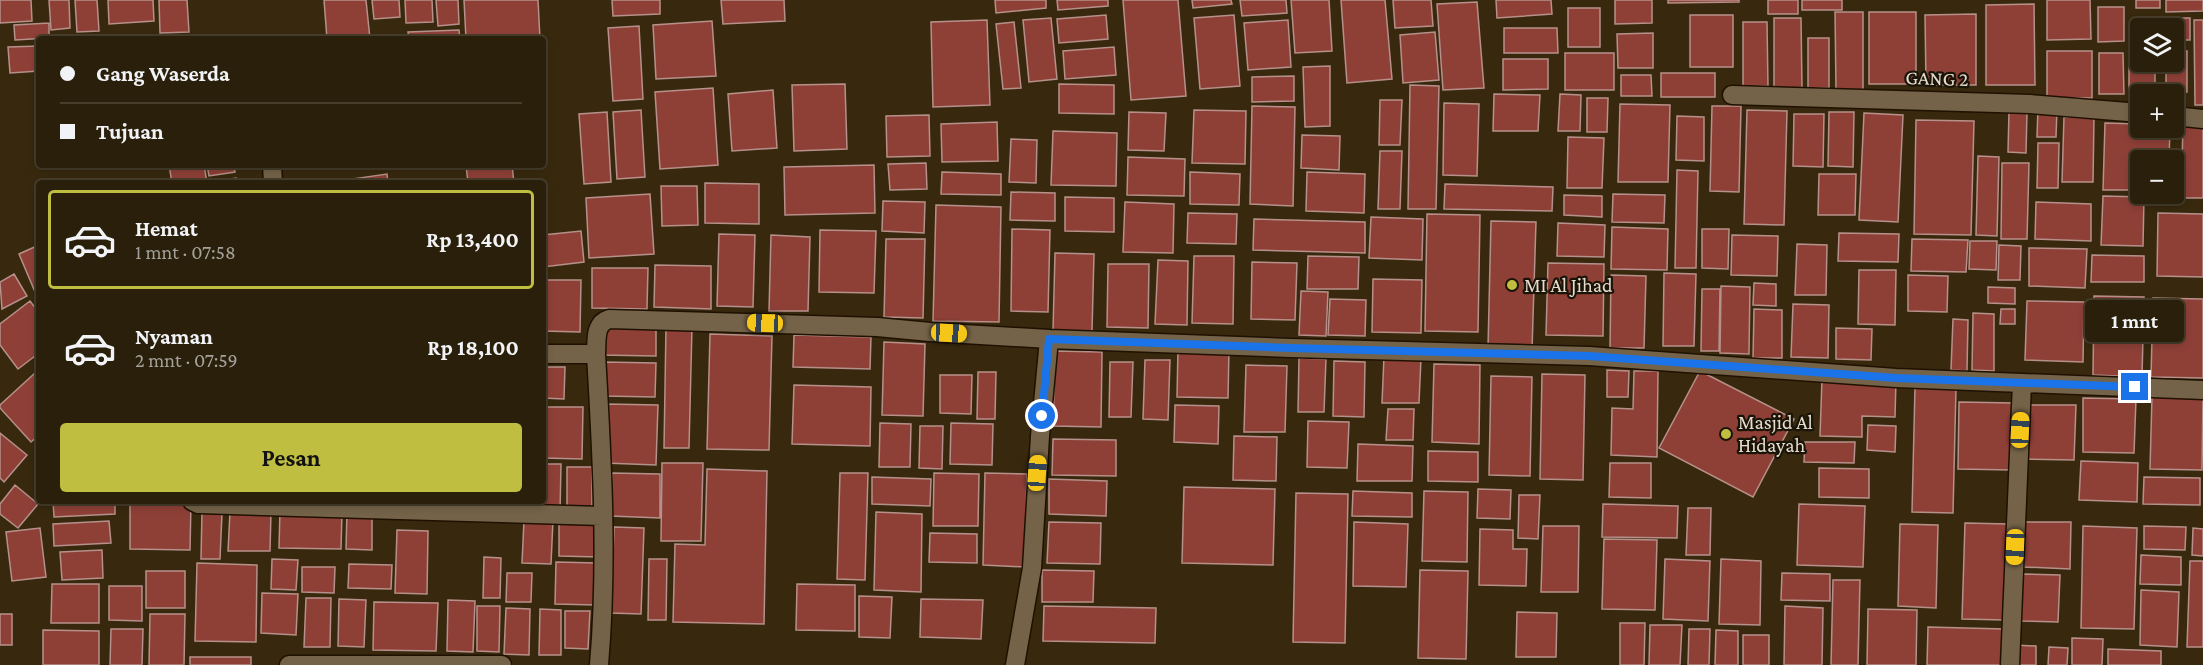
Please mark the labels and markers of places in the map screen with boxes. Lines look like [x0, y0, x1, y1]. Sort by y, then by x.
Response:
place label: MI Al Jihad [1524, 274, 1613, 297]
marker: MI Al Jihad [1505, 278, 1519, 292]
place label: Masjid Al Hidayah [1738, 411, 1813, 457]
marker: Masjid Al Hidayah [1719, 427, 1733, 441]

